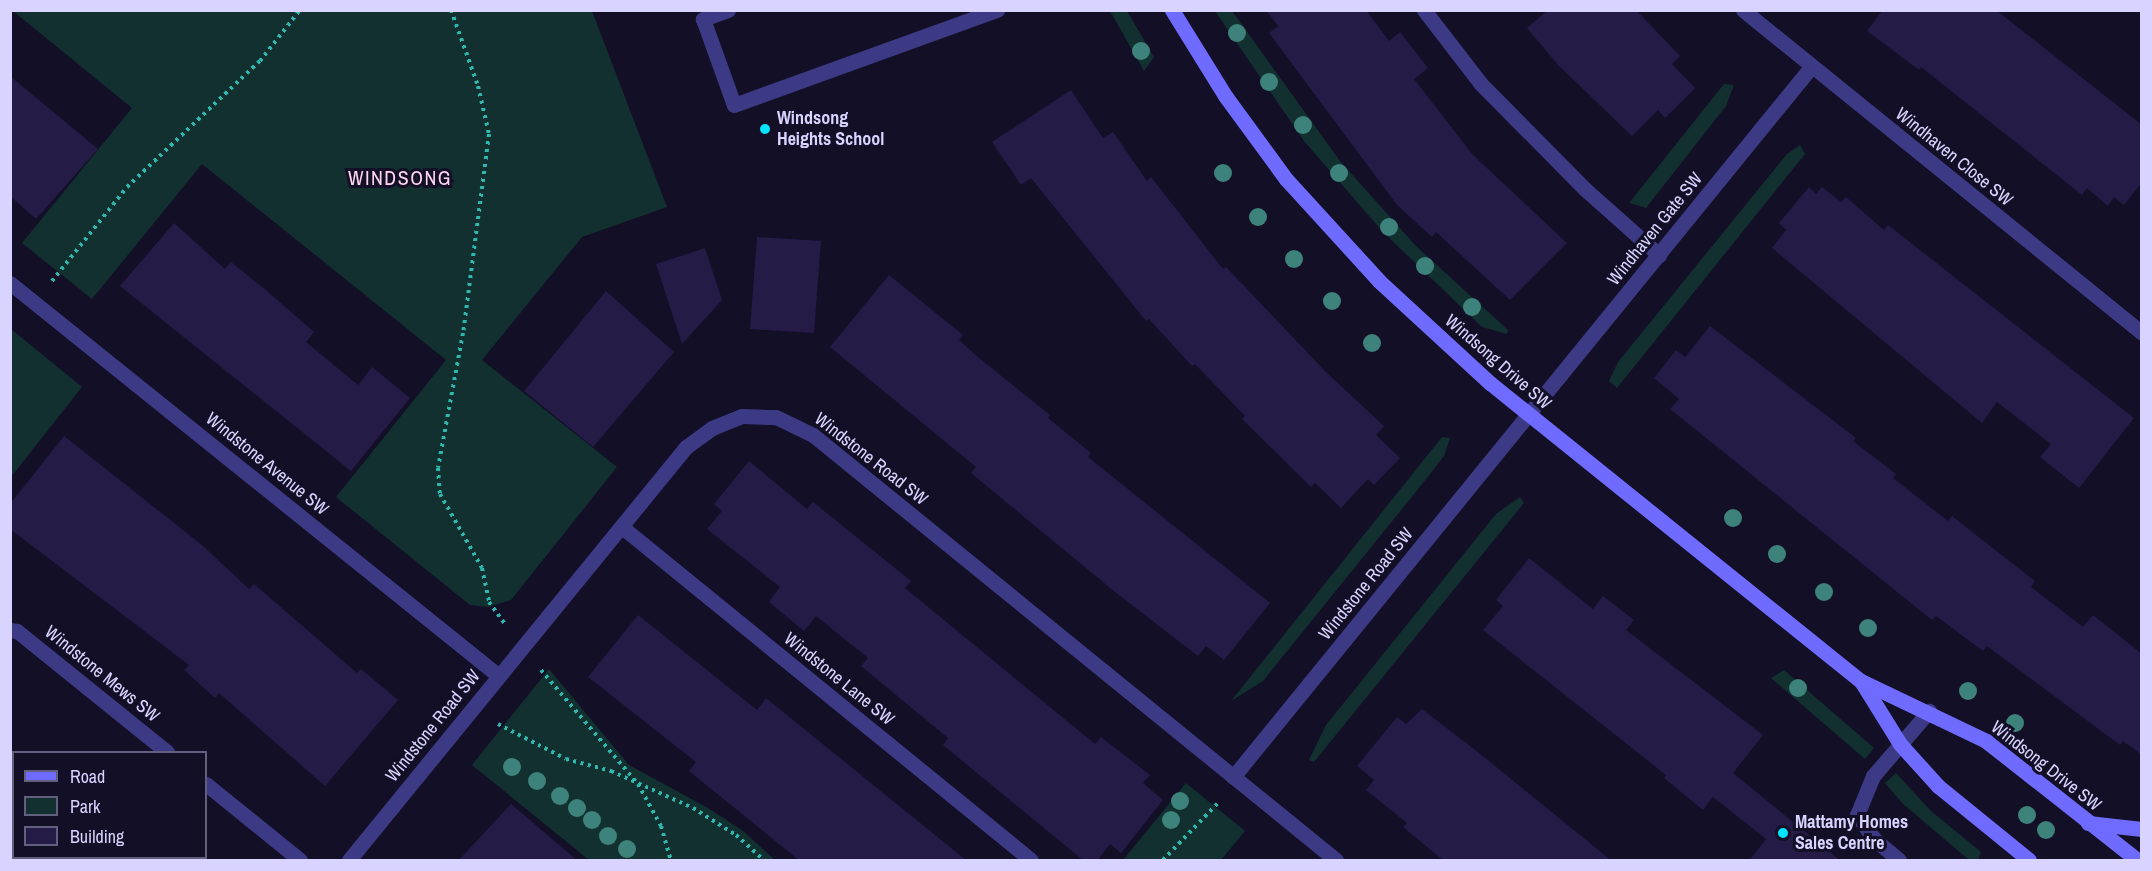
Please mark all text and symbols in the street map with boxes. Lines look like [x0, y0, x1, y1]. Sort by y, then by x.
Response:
street label: Windhaven Close SW [1891, 103, 2017, 211]
place label: Windsong Heights School [777, 108, 884, 150]
marker: Windsong Heights School [758, 122, 772, 136]
district label: WINDSONG [348, 165, 452, 189]
street label: Windhaven Gate SW [1603, 168, 1707, 290]
street label: Windsong Drive SW [1440, 310, 1556, 414]
street label: Windstone Avenue SW [201, 408, 333, 520]
street label: Windstone Road SW [810, 408, 932, 510]
street label: Windstone Road SW [1314, 524, 1418, 644]
street label: Windstone Mews SW [40, 621, 164, 727]
street label: Windstone Lane SW [780, 628, 898, 730]
street label: Windstone Road SW [381, 666, 485, 786]
street label: Windsong Drive SW [1987, 716, 2105, 816]
legend [12, 751, 207, 859]
text: Road [70, 764, 105, 789]
text: Park [70, 794, 100, 819]
place label: Mattamy Homes Sales Centre [1795, 812, 1908, 854]
text: Building [70, 824, 124, 849]
marker: Mattamy Homes Sales Centre [1776, 826, 1790, 840]

